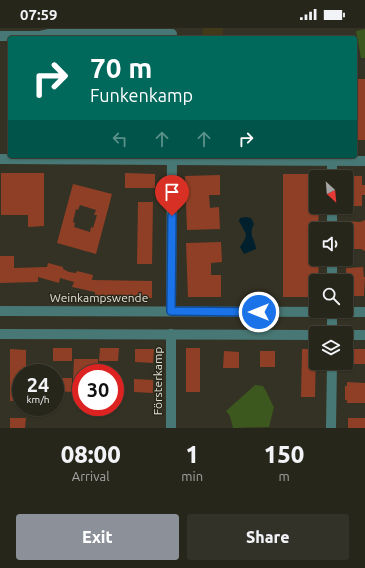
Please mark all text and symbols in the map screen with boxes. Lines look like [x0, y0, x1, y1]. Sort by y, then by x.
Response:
text: 07:59 [20, 6, 58, 23]
icon: right [24, 52, 76, 104]
text: 70 m [90, 52, 152, 83]
text: Funkenkamp [90, 85, 193, 105]
icon: left [109, 128, 131, 150]
icon: ahead [151, 128, 173, 150]
icon: ahead [193, 128, 215, 150]
icon: right [235, 128, 257, 150]
north arrow [309, 170, 353, 214]
map controls [309, 170, 353, 370]
pin [155, 175, 189, 216]
icon: arrive [161, 181, 183, 203]
button: sound [309, 222, 353, 266]
button: search [309, 274, 353, 318]
street label: Weinkampswende [50, 291, 148, 304]
position arrow [238, 291, 280, 333]
button: layers [309, 326, 353, 370]
street label: Försterkamp [151, 347, 164, 415]
speed limit sign: 30 [72, 364, 124, 416]
text: 24 [27, 373, 49, 396]
text: km/h [26, 394, 50, 405]
text: 08:00 [61, 441, 121, 468]
text: 1 [185, 441, 199, 468]
text: 150 [264, 441, 304, 468]
text: Arrival [72, 469, 110, 483]
text: min [181, 469, 203, 483]
text: m [278, 469, 290, 483]
button: Exit [16, 514, 179, 560]
button: Share [187, 514, 349, 560]

